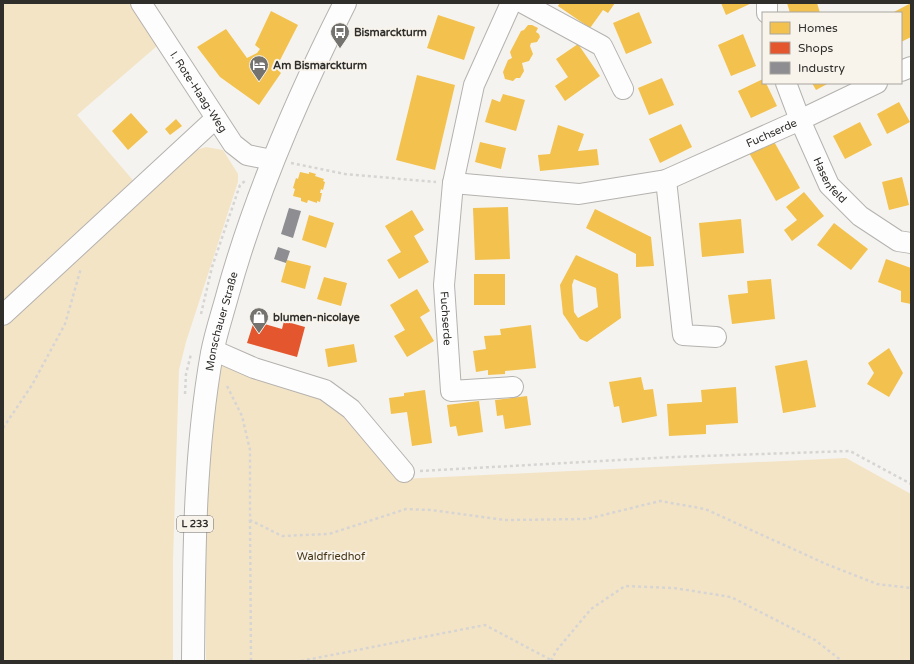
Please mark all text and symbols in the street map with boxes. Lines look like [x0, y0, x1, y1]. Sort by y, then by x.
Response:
legend [762, 12, 902, 84]
bus stop icon: Bismarckturm [329, 21, 351, 49]
text: Homes [798, 21, 838, 35]
place label: Bismarckturm [354, 26, 427, 39]
text: Shops [798, 41, 833, 55]
street label: I. Rote-Haag-Weg [168, 49, 230, 135]
hotel icon: Am Bismarckturm [248, 54, 270, 82]
place label: Am Bismarckturm [273, 59, 367, 72]
text: Industry [798, 61, 845, 75]
street label: Fuchserde [744, 116, 799, 150]
street label: Hasenfeld [811, 155, 850, 206]
street label: Monschauer Straße [203, 270, 240, 372]
street label: Fuchserde [438, 291, 454, 346]
shop icon: blumen-nicolaye [248, 306, 270, 334]
place label: blumen-nicolaye [273, 311, 360, 325]
road number: L 233 [177, 516, 213, 532]
park label: Waldfriedhof [297, 550, 366, 563]

